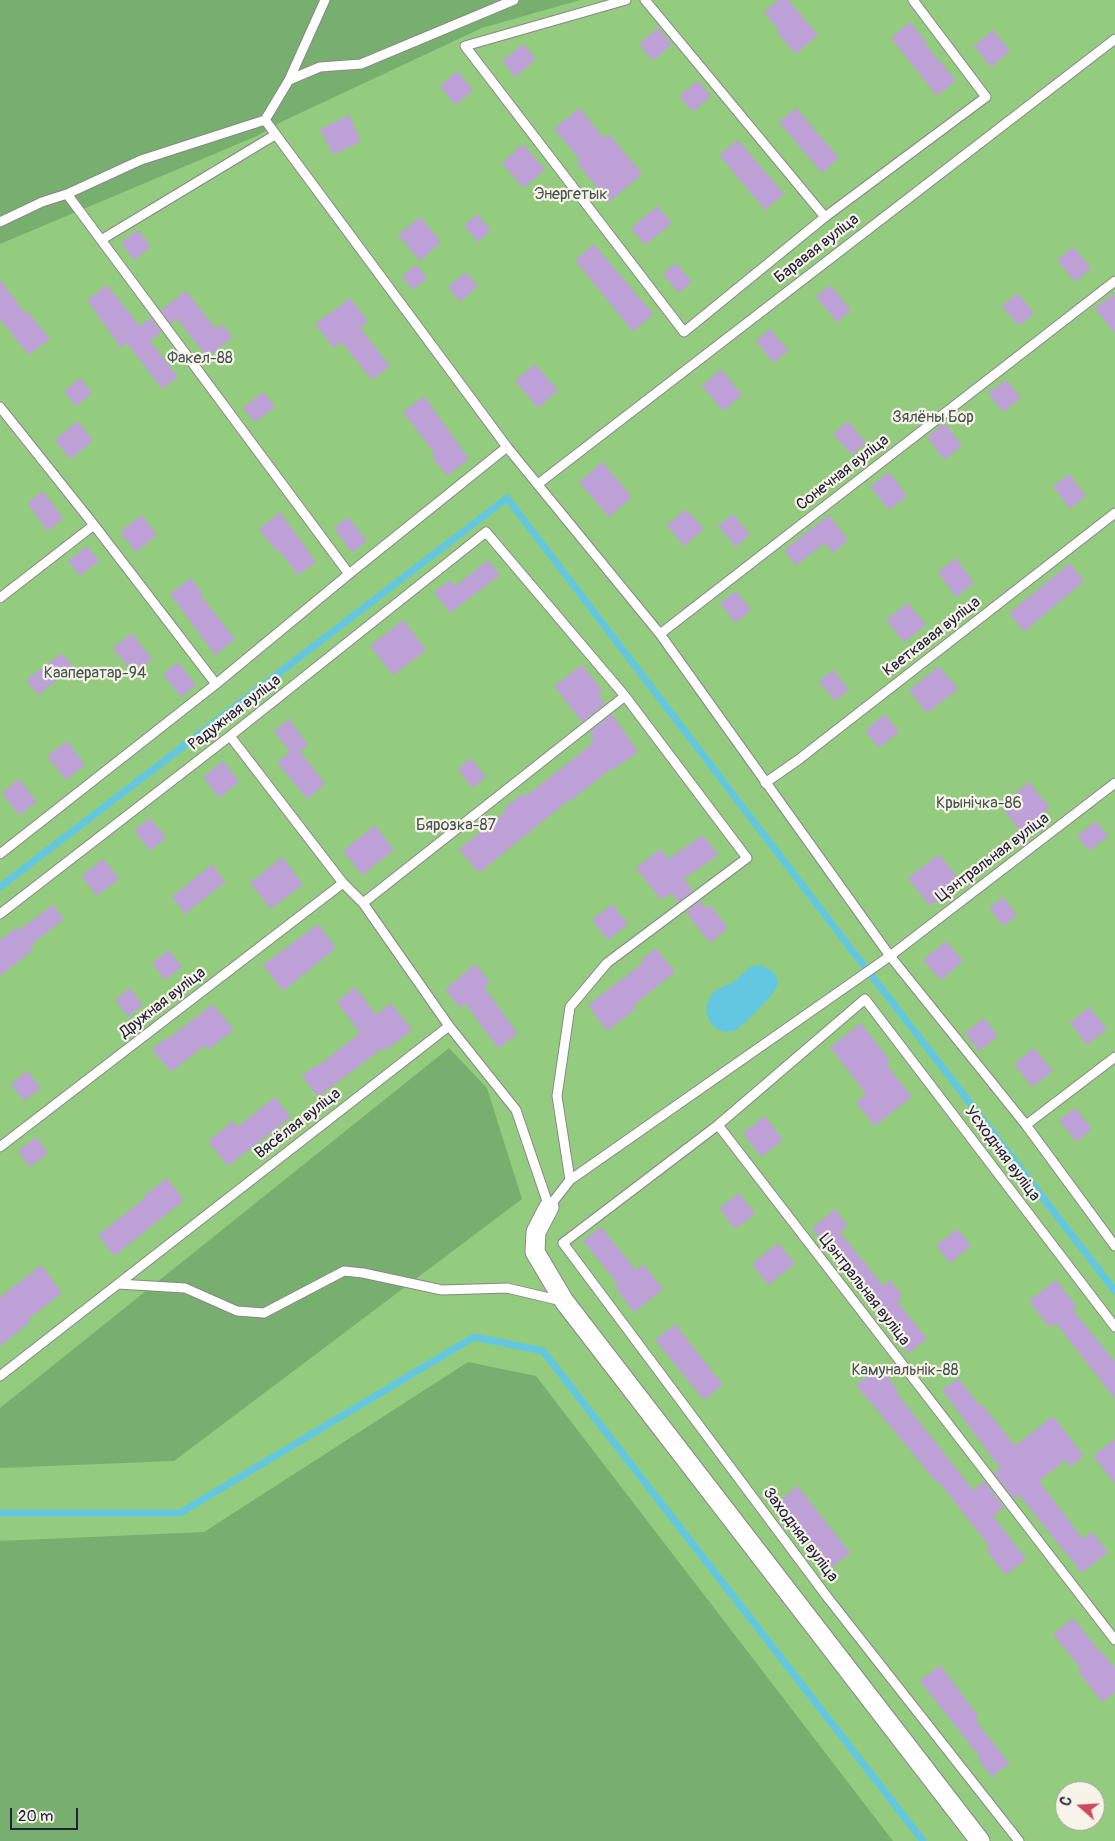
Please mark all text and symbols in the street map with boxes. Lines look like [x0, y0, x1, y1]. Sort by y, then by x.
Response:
park label: Энергетык [535, 185, 607, 205]
street label: Баравая вуліца [771, 210, 863, 288]
park label: Факел-88 [167, 349, 233, 369]
park label: Зялёны Бор [892, 408, 974, 428]
street label: Сонечная вуліца [793, 431, 893, 515]
street label: Кветкавая вуліца [879, 593, 985, 681]
park label: Кааператар-94 [44, 664, 146, 684]
street label: Радужная вуліца [185, 671, 285, 755]
park label: Крынічка-86 [936, 794, 1022, 814]
street label: Цэнтральная вуліца [933, 809, 1053, 907]
park label: Бярозка-87 [416, 816, 496, 836]
street label: Дружная вуліца [116, 963, 210, 1043]
street label: Вясёлая вуліца [251, 1085, 345, 1163]
street label: Усходняя вуліца [960, 1103, 1044, 1205]
street label: Цэнтральная вуліца [814, 1230, 914, 1350]
park label: Камунальнік-88 [851, 1361, 959, 1381]
street label: Заходняя вуліца [758, 1484, 842, 1586]
north arrow [1055, 1781, 1105, 1831]
text: С [1057, 1794, 1076, 1808]
scale bar [12, 1798, 80, 1830]
text: 20 m [18, 1807, 53, 1826]

